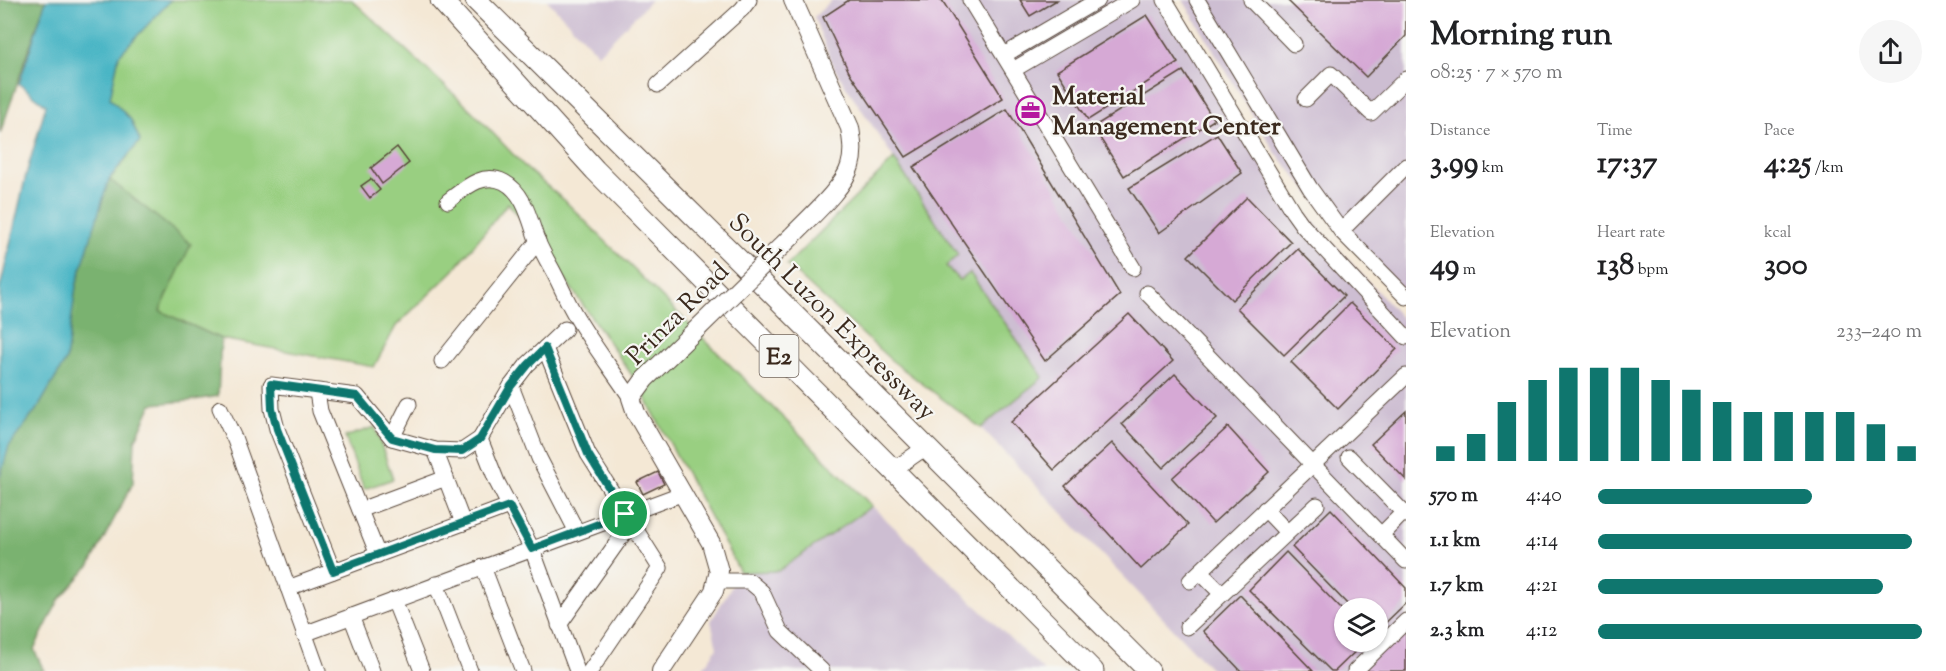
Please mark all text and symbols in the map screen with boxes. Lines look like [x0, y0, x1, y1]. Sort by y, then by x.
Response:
text: Morning run [1430, 12, 1612, 60]
button: share [1859, 20, 1922, 83]
text: 08:25 · 7 × 570 m [1430, 59, 1562, 88]
place label: Material Management Center [1052, 79, 1281, 146]
office icon: Material Management Center [1015, 94, 1047, 126]
text: Distance [1430, 120, 1490, 143]
text: Time [1597, 120, 1633, 143]
text: Pace [1764, 120, 1795, 143]
text: 3.99 [1430, 143, 1478, 186]
text: 17:37 [1597, 143, 1657, 186]
text: 4:25 [1764, 143, 1811, 186]
text: km [1478, 157, 1504, 180]
text: /km [1811, 157, 1844, 180]
street label: South Luzon Expressway [719, 206, 943, 430]
text: Elevation [1430, 222, 1495, 245]
text: Heart rate [1597, 222, 1665, 245]
text: kcal [1764, 222, 1792, 245]
text: 49 [1430, 245, 1459, 288]
text: 138 [1597, 245, 1634, 288]
text: 300 [1764, 245, 1808, 288]
street label: Prinza Road [619, 255, 739, 375]
text: m [1459, 259, 1476, 282]
text: bpm [1634, 259, 1668, 282]
text: Elevation [1430, 318, 1511, 347]
text: 233–240 m [1836, 318, 1922, 347]
road number: E2 [760, 335, 798, 377]
text: 570 m [1430, 482, 1478, 511]
text: 4:40 [1526, 482, 1562, 511]
pin [599, 488, 650, 539]
icon: arrive [608, 497, 641, 530]
text: 1.1 km [1430, 527, 1480, 556]
text: 4:14 [1526, 527, 1558, 556]
text: 1.7 km [1430, 572, 1484, 601]
text: 4:21 [1526, 572, 1557, 601]
map controls [1334, 598, 1388, 652]
button: layers [1334, 598, 1388, 652]
text: 2.3 km [1430, 617, 1484, 646]
text: 4:12 [1526, 617, 1557, 646]

